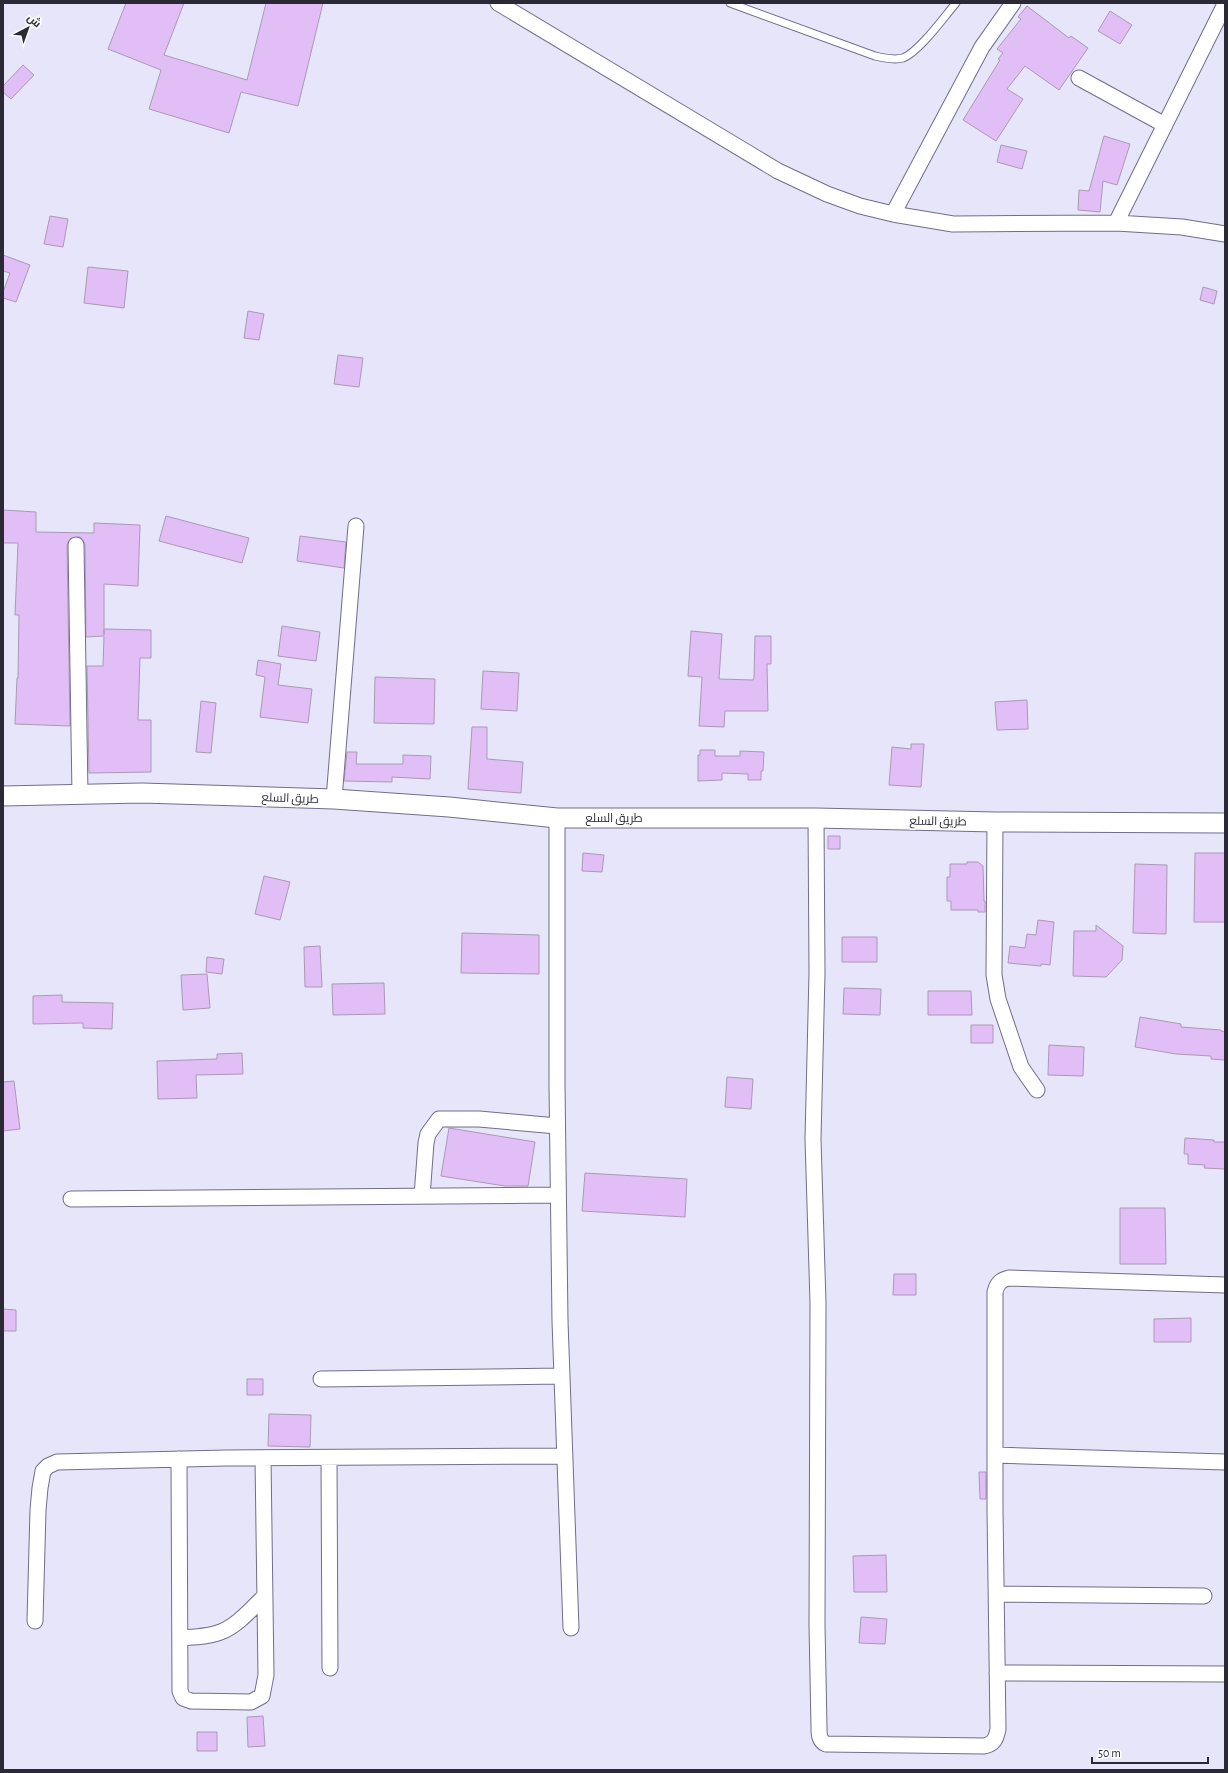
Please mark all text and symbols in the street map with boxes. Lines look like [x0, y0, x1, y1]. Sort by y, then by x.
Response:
north arrow [8, 8, 48, 48]
text: ش [25, 12, 43, 30]
street label: طريق السلع [261, 791, 319, 807]
street label: طريق السلع [585, 812, 643, 826]
street label: طريق السلع [909, 814, 967, 830]
scale bar [1092, 1739, 1208, 1765]
text: 50 m [1098, 1747, 1121, 1759]

